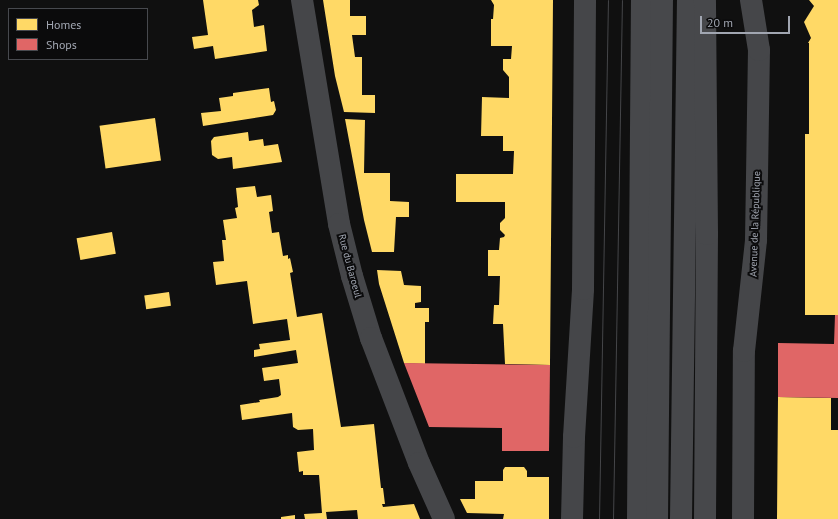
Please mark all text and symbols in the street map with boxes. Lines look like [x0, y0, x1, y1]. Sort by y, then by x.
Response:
legend [8, 8, 148, 60]
scale bar [702, 8, 792, 34]
text: 20 m [707, 15, 733, 30]
text: Homes [46, 17, 81, 32]
text: Shops [46, 37, 77, 52]
street label: Avenue de la République [747, 171, 763, 277]
street label: Rue du Baroeul [336, 233, 364, 299]

